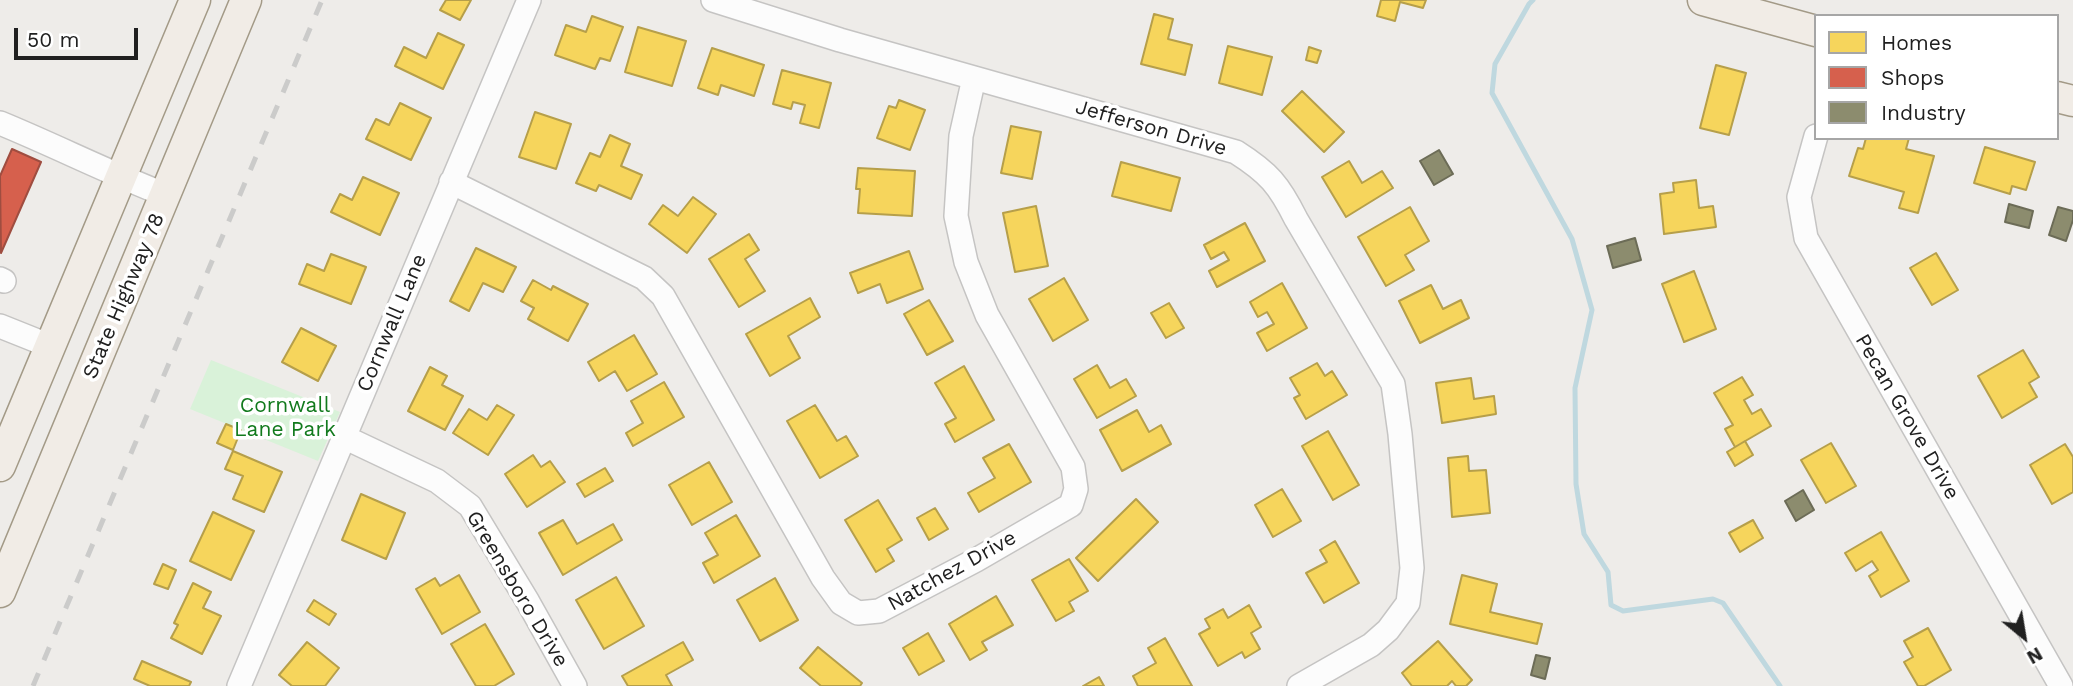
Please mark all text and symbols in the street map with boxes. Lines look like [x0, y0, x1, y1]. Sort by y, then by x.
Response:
scale bar [18, 14, 142, 58]
legend [1814, 14, 2059, 140]
text: 50 m [27, 27, 79, 52]
text: Homes [1881, 30, 1952, 55]
text: Shops [1881, 65, 1944, 90]
street label: Jefferson Drive [1072, 94, 1230, 162]
text: Industry [1881, 100, 1966, 125]
street label: State Highway 78 [78, 209, 170, 383]
street label: Cornwall Lane [352, 250, 432, 396]
street label: Pecan Grove Drive [1849, 330, 1965, 504]
park label: Cornwall Lane Park [234, 393, 336, 443]
street label: Greensboro Drive [460, 506, 574, 672]
street label: Natchez Drive [883, 525, 1021, 617]
north arrow [1989, 602, 2059, 672]
text: N [2023, 642, 2047, 669]

